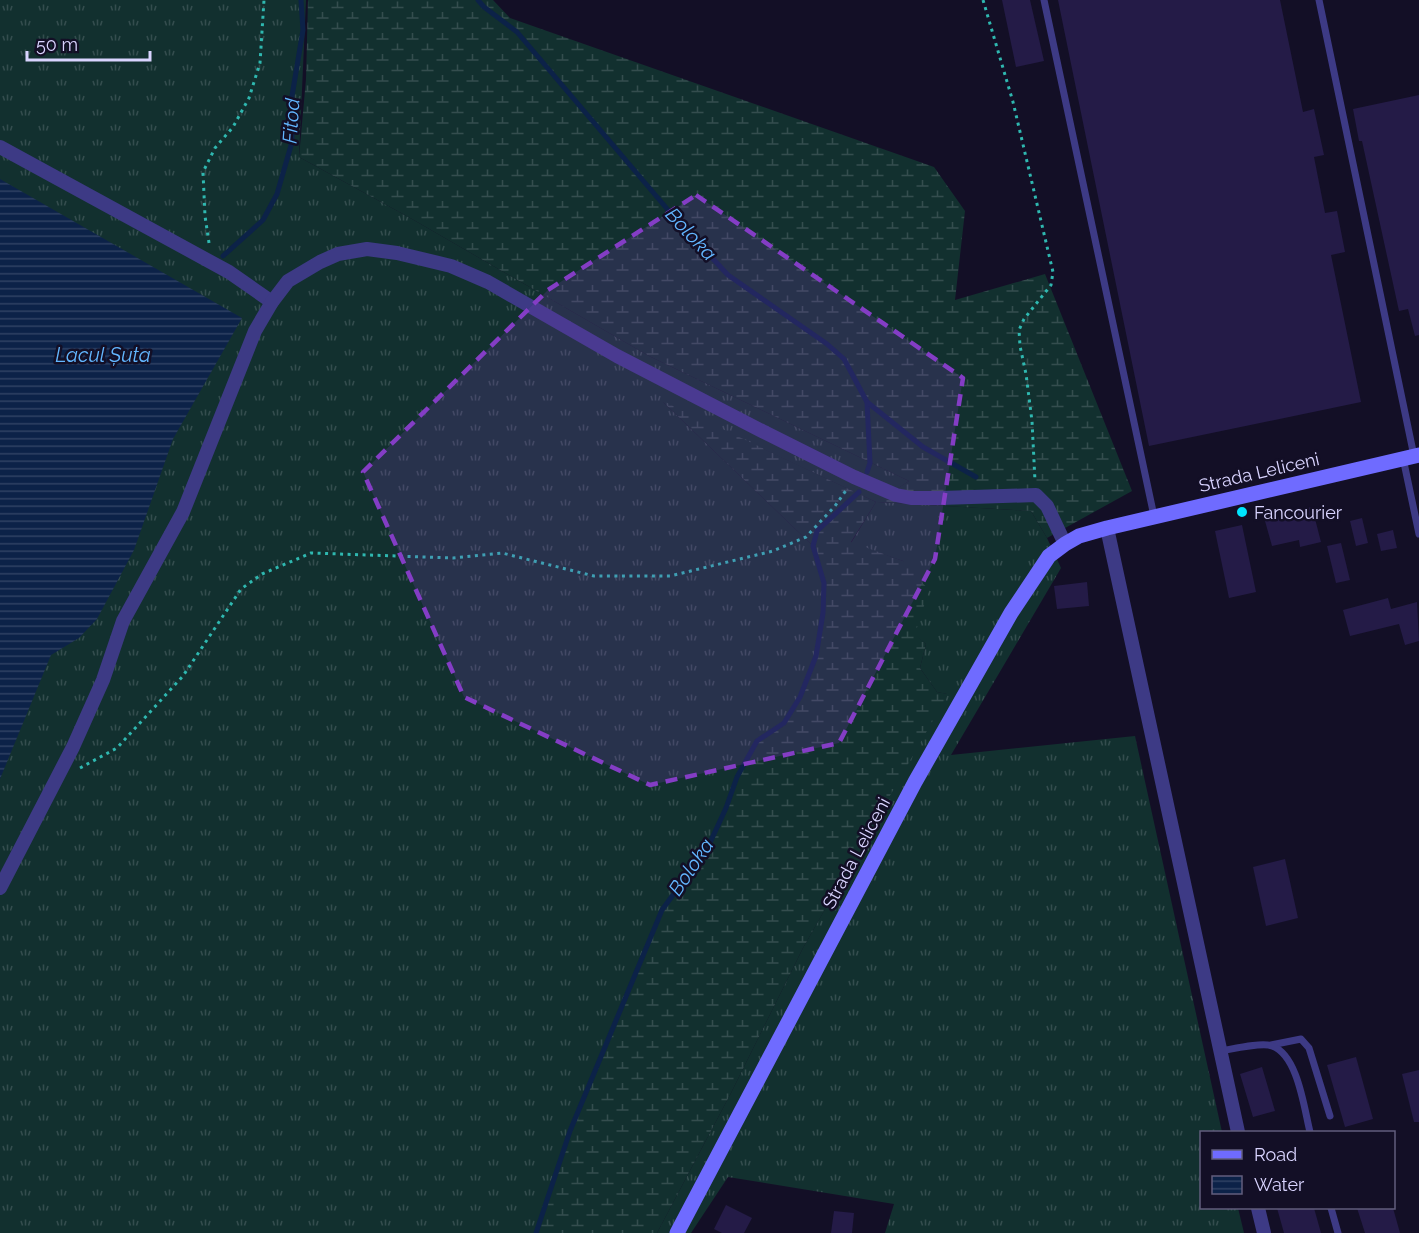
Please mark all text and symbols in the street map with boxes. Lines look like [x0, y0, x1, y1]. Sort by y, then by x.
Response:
scale bar [27, 24, 150, 62]
text: 50 m [36, 34, 78, 55]
water label: Fitod [277, 97, 305, 144]
water label: Boloka [661, 203, 721, 265]
water label: Lacul Șuta [55, 343, 151, 367]
street label: Strada Leliceni [1197, 448, 1321, 496]
place label: Fancourier [1254, 502, 1343, 523]
marker: Fancourier [1235, 505, 1249, 519]
street label: Strada Leliceni [818, 794, 894, 912]
water label: Boloka [663, 834, 719, 900]
legend [1200, 1131, 1395, 1209]
text: Road [1254, 1144, 1297, 1165]
text: Water [1254, 1174, 1305, 1195]

